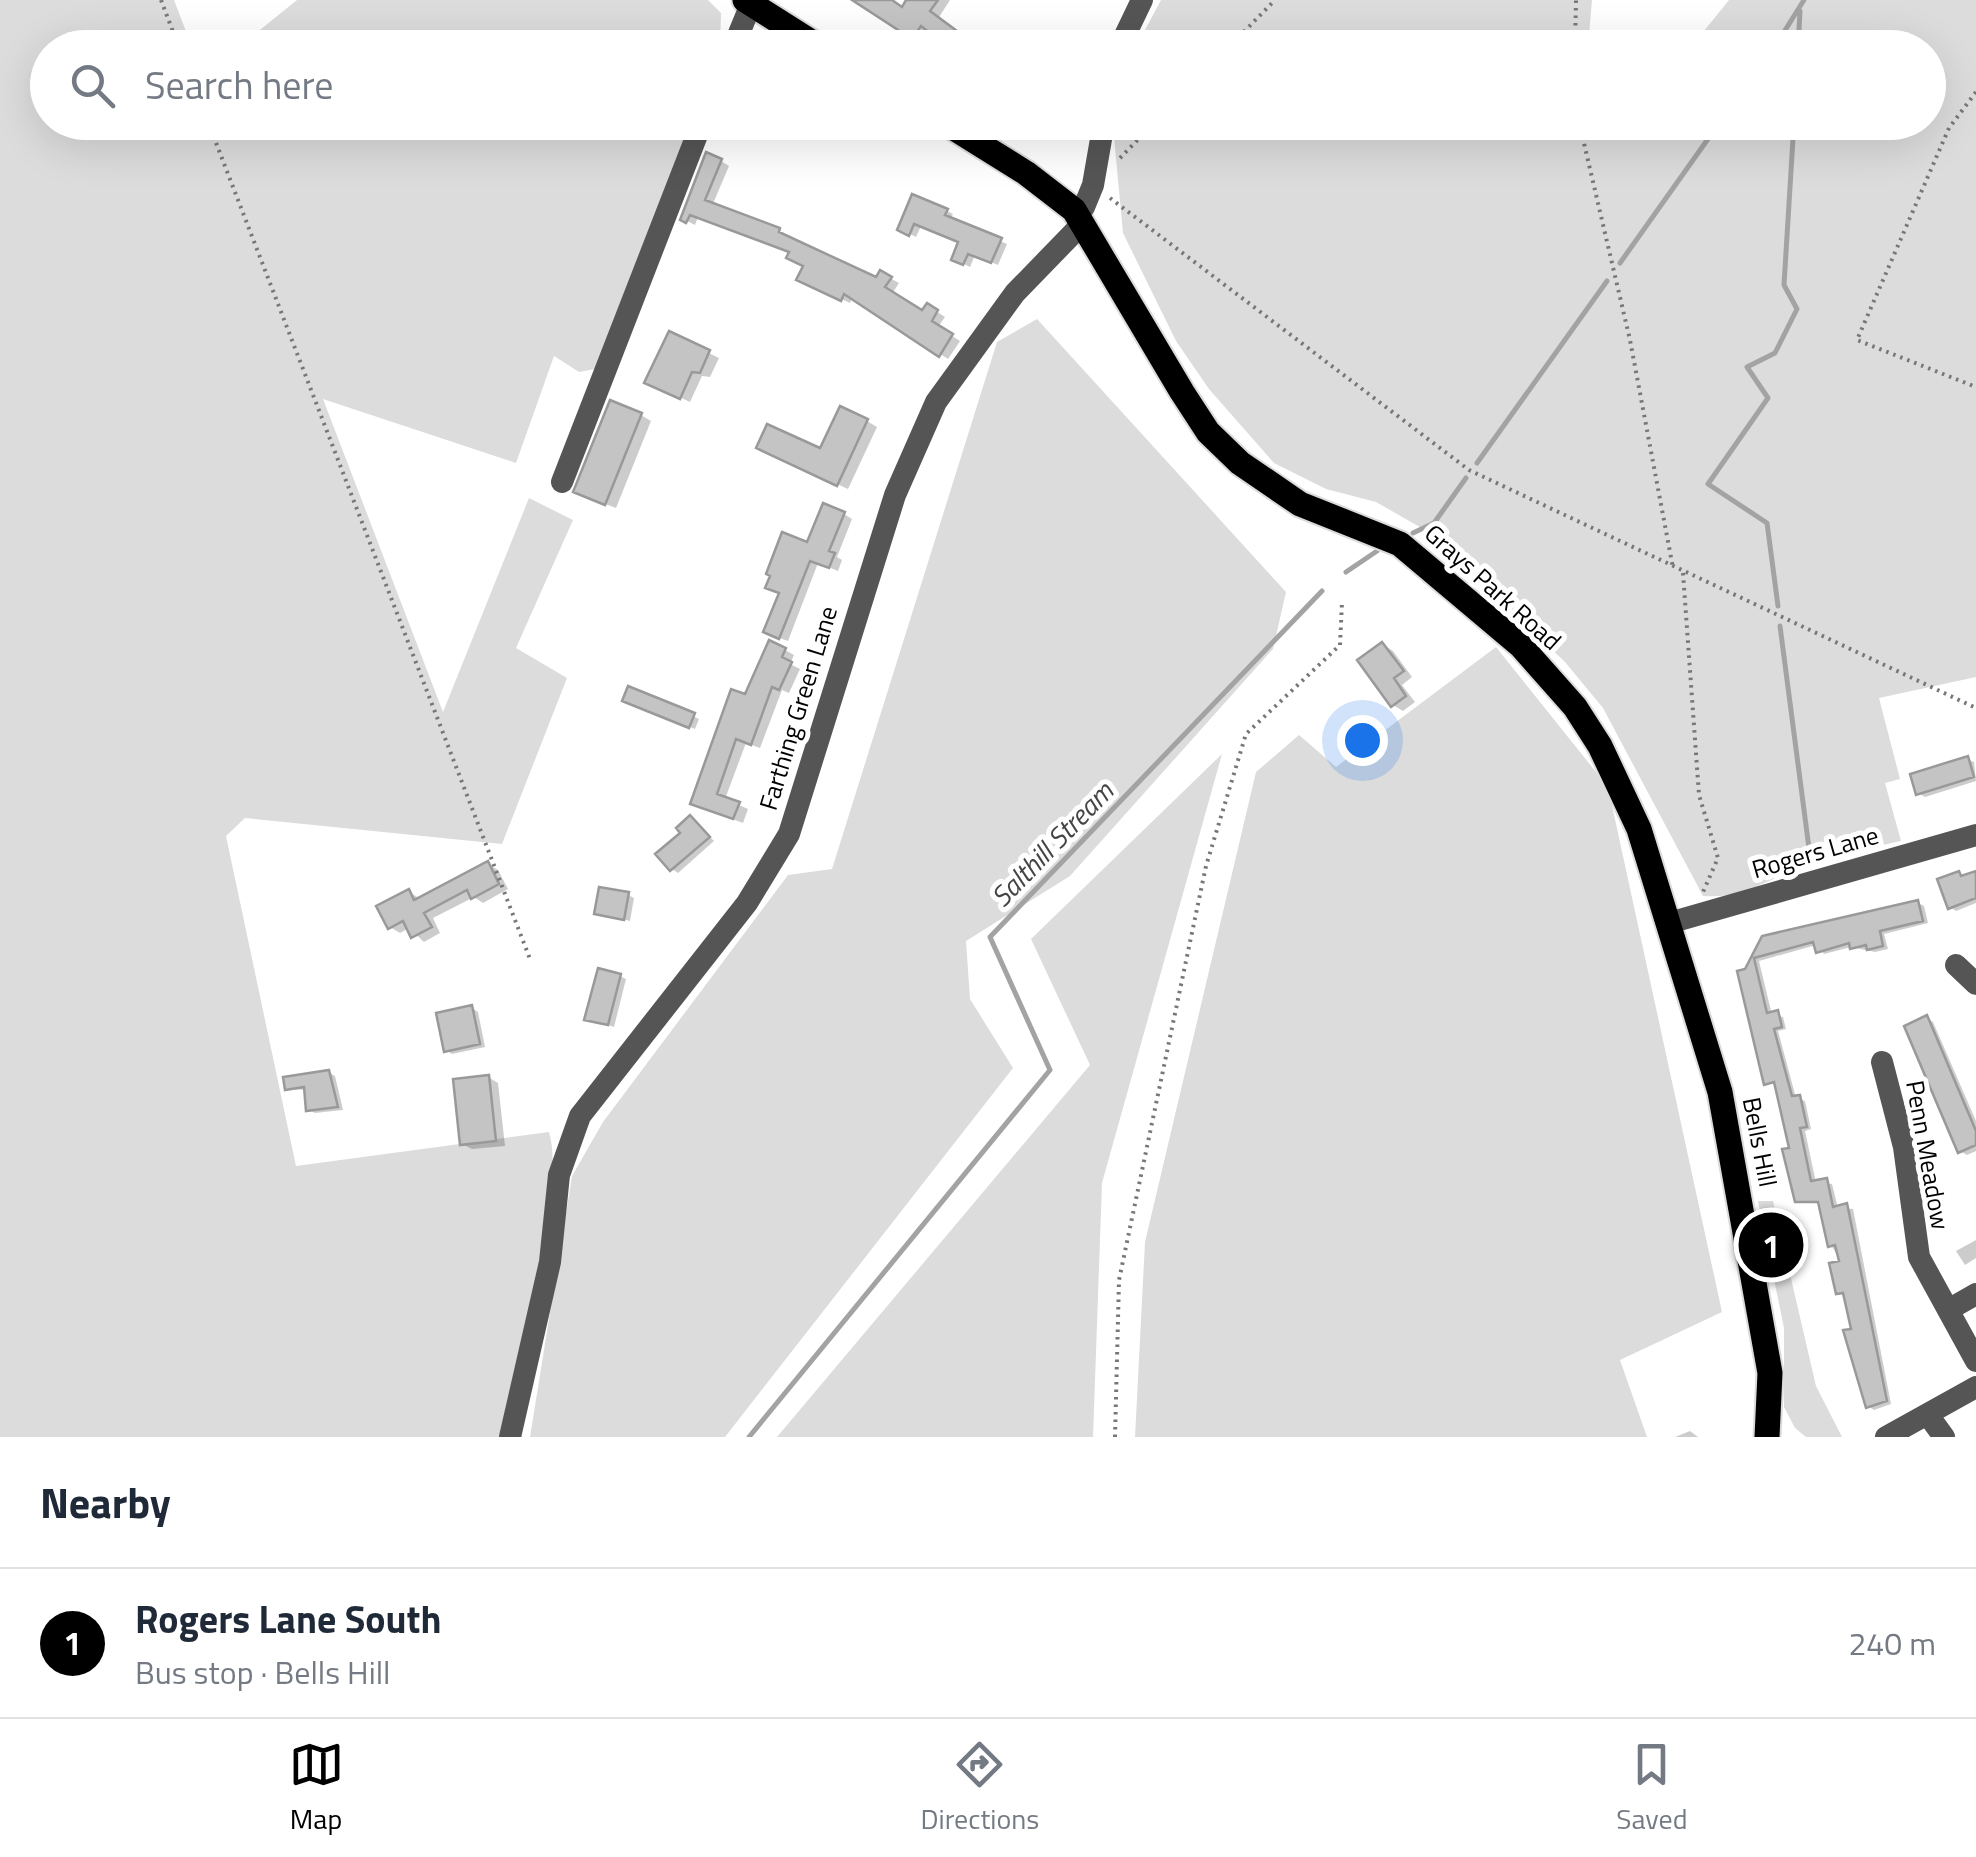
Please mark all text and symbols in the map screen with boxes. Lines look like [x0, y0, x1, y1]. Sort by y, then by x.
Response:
search box [30, 30, 1946, 140]
text: Search here [145, 56, 333, 114]
icon: search [65, 58, 120, 113]
street label: Grays Park Road [1416, 515, 1570, 659]
street label: Farthing Green Lane [749, 601, 847, 815]
your location [1337, 715, 1388, 766]
water label: Salthill Stream [980, 770, 1124, 916]
street label: Rogers Lane [1747, 816, 1883, 888]
street label: Penn Meadow [1896, 1077, 1960, 1233]
street label: Bells Hill [1733, 1094, 1787, 1190]
pin: 1 [1738, 1208, 1804, 1282]
text: Nearby [40, 1470, 171, 1534]
text: Rogers Lane South [135, 1590, 441, 1648]
text: 1 [64, 1619, 81, 1667]
text: 240 m [1848, 1619, 1936, 1667]
text: Bus stop · Bells Hill [135, 1648, 391, 1696]
tab: Map [289, 1737, 344, 1840]
tab: Directions [921, 1737, 1039, 1840]
tab: Saved [1616, 1737, 1687, 1840]

